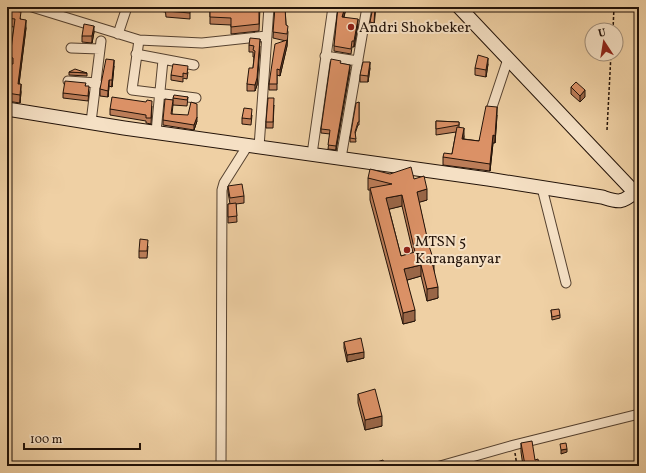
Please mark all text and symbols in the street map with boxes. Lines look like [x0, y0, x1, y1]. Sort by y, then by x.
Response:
place label: Andri Shokbeker [359, 18, 471, 39]
marker: Andri Shokbeker [346, 22, 356, 32]
north arrow [584, 22, 624, 62]
text: U [597, 25, 608, 42]
place label: MTSN 5 Karanganyar [415, 232, 501, 270]
marker: MTSN 5 Karanganyar [402, 245, 412, 255]
scale bar [24, 425, 140, 451]
text: 100 m [30, 432, 63, 448]

